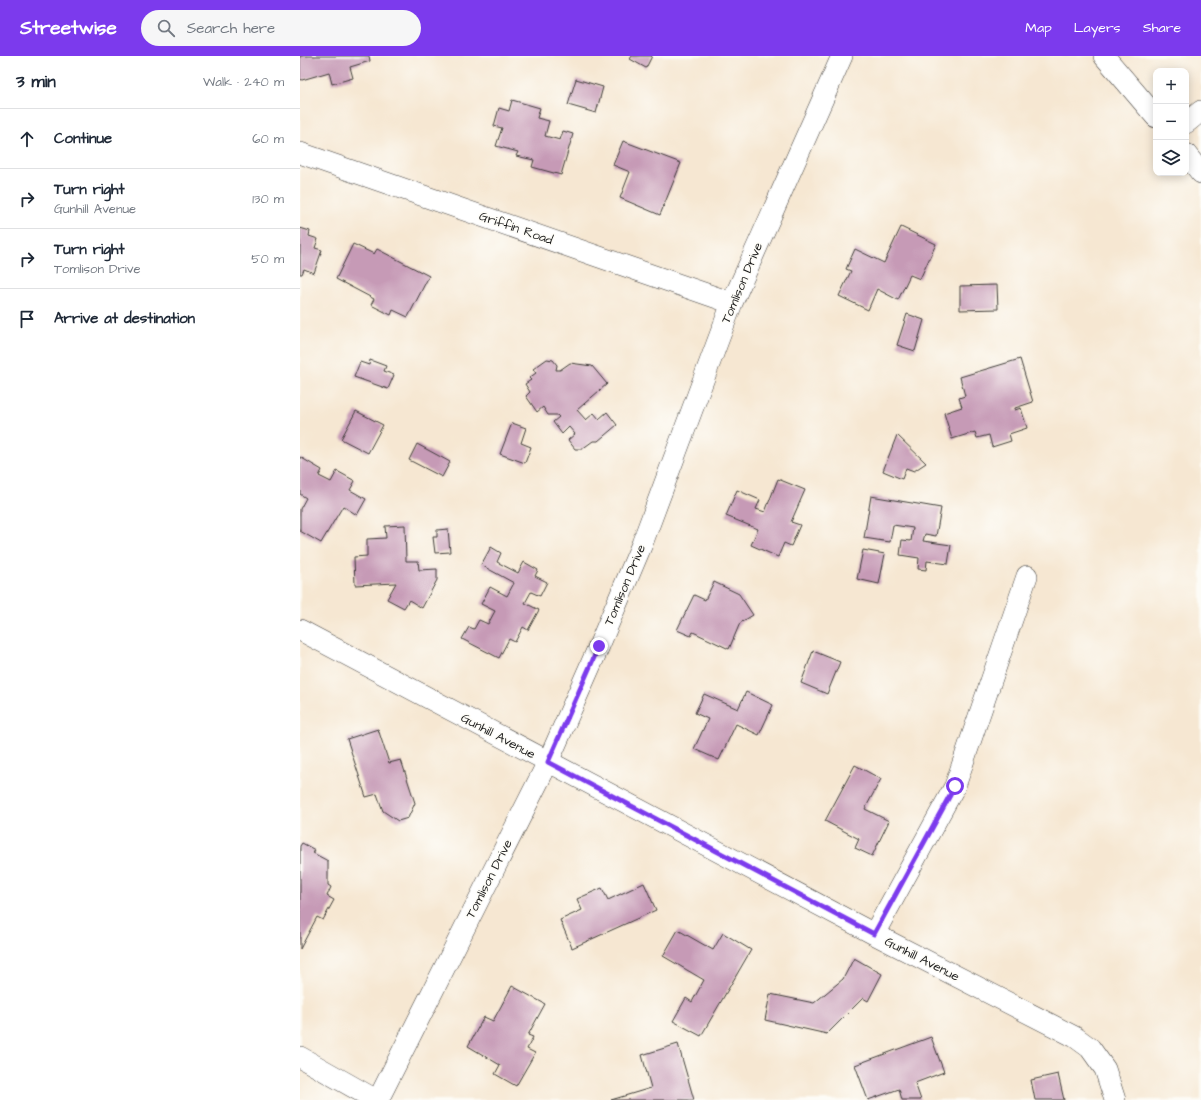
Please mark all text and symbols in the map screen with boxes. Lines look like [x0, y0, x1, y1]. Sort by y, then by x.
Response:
search box [141, 10, 421, 46]
text: Streetwise [20, 15, 117, 42]
icon: search [155, 17, 177, 39]
text: Search here [187, 18, 275, 39]
text: Map [1025, 18, 1052, 38]
text: Layers [1074, 18, 1121, 38]
text: Share [1143, 18, 1181, 38]
map controls [1153, 68, 1189, 176]
button: + [1153, 68, 1189, 104]
text: 3 min [16, 70, 56, 94]
text: Walk · 240 m [203, 73, 284, 91]
button: − [1153, 104, 1189, 140]
icon: ahead [16, 128, 38, 150]
text: Continue [54, 128, 112, 149]
text: 60 m [252, 130, 284, 148]
button: layers [1153, 140, 1189, 176]
text: Turn right [54, 179, 125, 200]
icon: right [16, 188, 38, 210]
text: 130 m [252, 190, 284, 208]
text: Gunhill Avenue [54, 200, 136, 218]
street label: Griffin Road [477, 207, 556, 249]
text: Turn right [54, 239, 125, 260]
street label: Tomlison Drive [717, 240, 767, 326]
icon: right [16, 248, 38, 270]
text: 50 m [251, 250, 284, 268]
text: Tomlison Drive [54, 260, 140, 278]
icon: arrive [16, 308, 38, 330]
text: Arrive at destination [54, 308, 195, 329]
street label: Tomlison Drive [600, 542, 650, 628]
route end [590, 637, 608, 655]
street label: Gunhill Avenue [458, 709, 538, 763]
route start [946, 777, 964, 795]
street label: Tomlison Drive [461, 836, 517, 922]
street label: Gunhill Avenue [881, 932, 963, 986]

